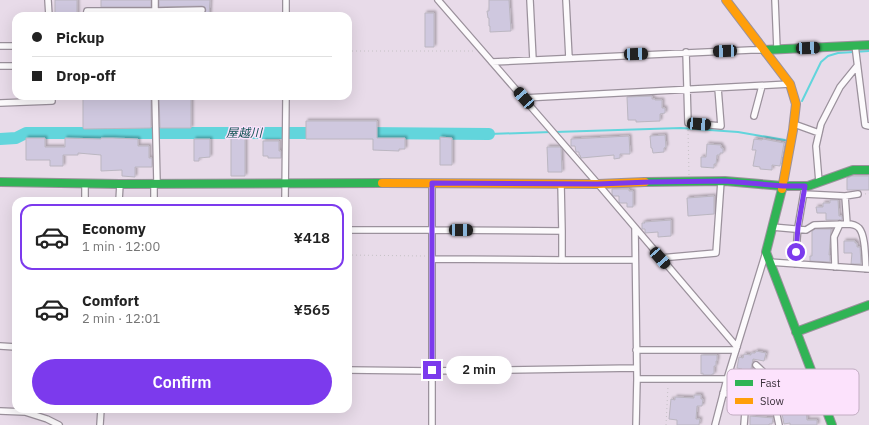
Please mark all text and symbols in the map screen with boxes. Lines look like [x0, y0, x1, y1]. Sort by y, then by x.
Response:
text: Pickup [56, 28, 104, 47]
car [796, 41, 820, 55]
car [713, 45, 737, 57]
car [624, 48, 648, 60]
text: Drop-off [56, 66, 116, 85]
car [512, 85, 536, 111]
car [687, 117, 711, 131]
water label: 屋越川 [226, 125, 264, 140]
icon: car [34, 219, 70, 255]
text: Economy [82, 219, 146, 238]
car [449, 224, 473, 236]
text: ¥418 [293, 228, 330, 247]
text: 1 min · 12:00 [82, 238, 160, 255]
route start [787, 243, 805, 261]
car [648, 245, 672, 271]
icon: car [34, 291, 70, 327]
text: Comfort [82, 291, 139, 310]
text: ¥565 [293, 300, 330, 319]
text: 2 min · 12:01 [82, 310, 160, 327]
callout: 2 min [446, 356, 512, 384]
button: Confirm [32, 359, 332, 405]
route end [423, 361, 441, 379]
text: 2 min [462, 361, 496, 378]
legend [727, 369, 859, 415]
text: Fast [760, 376, 781, 390]
text: Slow [760, 394, 784, 408]

